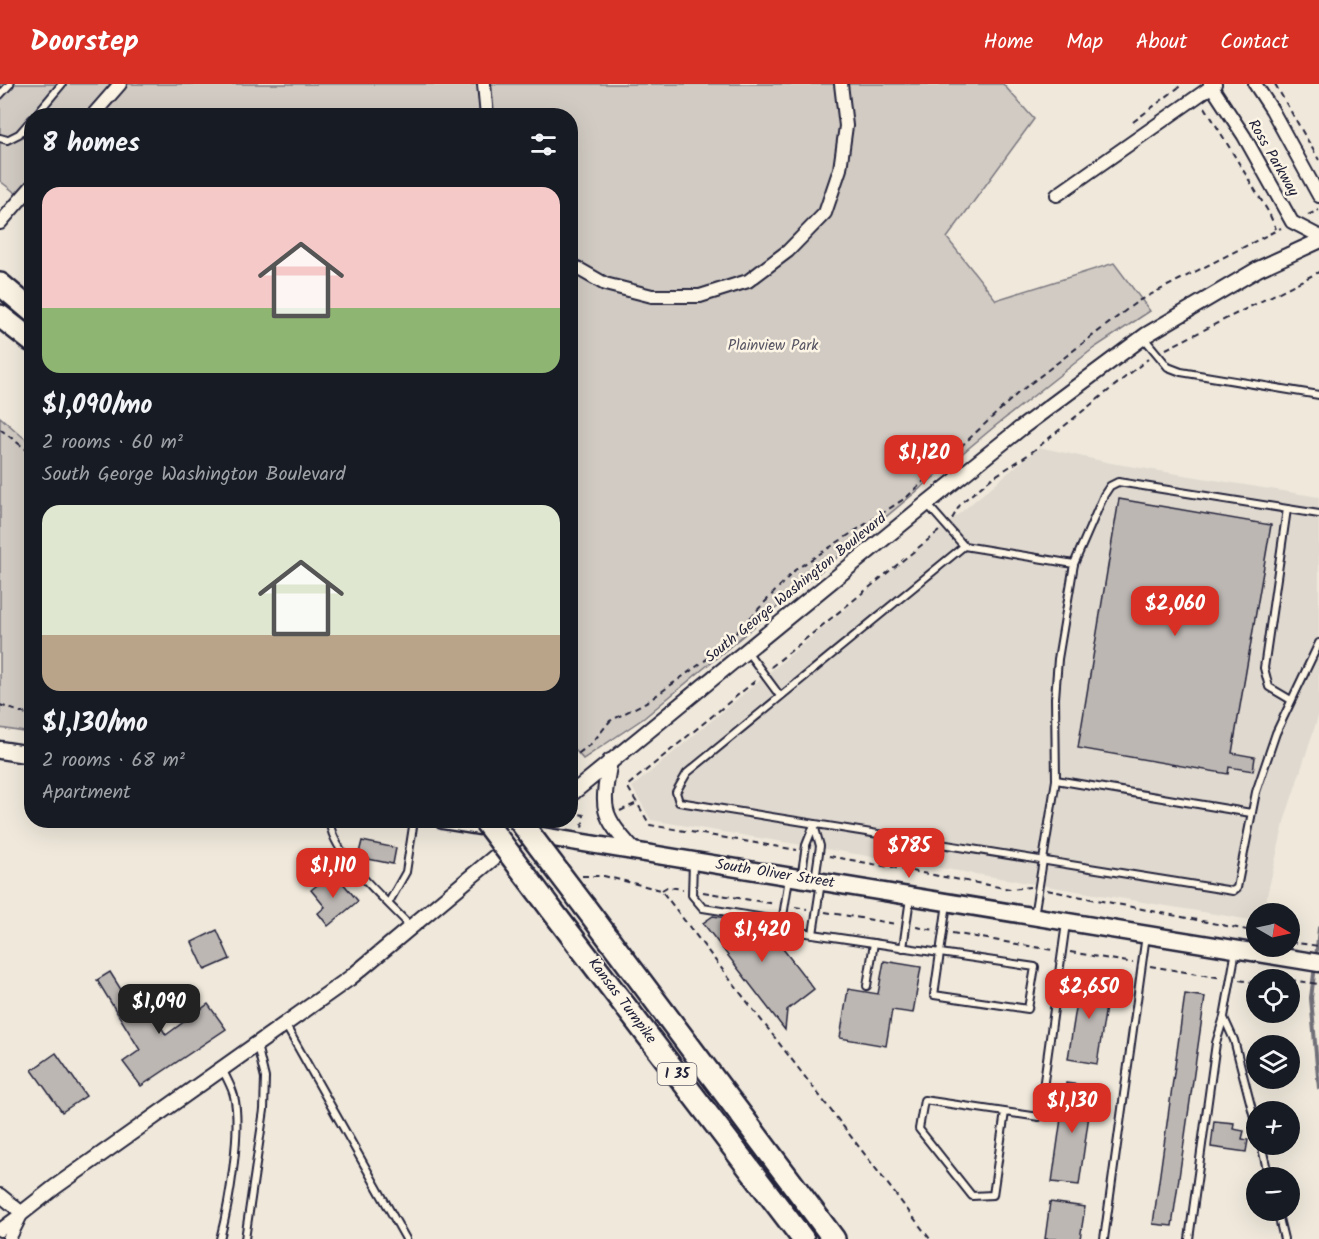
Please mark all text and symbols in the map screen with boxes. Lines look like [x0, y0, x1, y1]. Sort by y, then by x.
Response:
text: Doorstep [30, 20, 139, 65]
text: Home [984, 26, 1033, 59]
text: Map [1066, 26, 1103, 59]
text: About [1136, 26, 1187, 59]
text: Contact [1220, 26, 1289, 59]
street label: Ross Parkway [1241, 115, 1305, 202]
text: 8 homes [42, 123, 140, 165]
icon: filters [527, 128, 560, 161]
icon: home [247, 226, 355, 334]
park label: Plainview Park [728, 334, 819, 358]
text: $1,090/mo [42, 385, 152, 427]
text: 2 rooms · 60 m² [42, 427, 183, 459]
pin: $1,120 [875, 435, 973, 486]
text: $1,120 [898, 438, 950, 470]
text: South George Washington Boulevard [42, 459, 346, 491]
street label: South George Washington Boulevard [700, 507, 892, 669]
icon: home [247, 544, 355, 652]
pin: $2,060 [1126, 586, 1224, 637]
text: $2,060 [1145, 589, 1205, 621]
text: $1,130/mo [42, 703, 148, 745]
text: 2 rooms · 68 m² [42, 745, 185, 777]
text: Apartment [42, 777, 131, 809]
pin: $785 [873, 828, 945, 879]
text: $785 [887, 831, 931, 863]
pin: $1,110 [284, 848, 382, 899]
text: $1,110 [310, 851, 356, 883]
street label: South Oliver Street [714, 853, 837, 895]
north arrow [1246, 903, 1300, 957]
map controls [1246, 903, 1300, 1221]
pin: $1,420 [713, 912, 811, 963]
text: $1,420 [734, 915, 790, 947]
street label: Kansas Turnpike [582, 953, 663, 1049]
pin: $2,650 [1040, 969, 1138, 1020]
button: locate [1246, 969, 1300, 1023]
text: $2,650 [1059, 972, 1119, 1004]
pin: $1,090 [110, 984, 208, 1035]
text: $1,090 [132, 987, 186, 1019]
button: layers [1246, 1035, 1300, 1089]
road number: I 35 [658, 1063, 696, 1085]
pin: $1,130 [1023, 1083, 1121, 1134]
text: $1,130 [1047, 1086, 1097, 1118]
button: + [1246, 1101, 1300, 1155]
button: − [1246, 1167, 1300, 1221]

